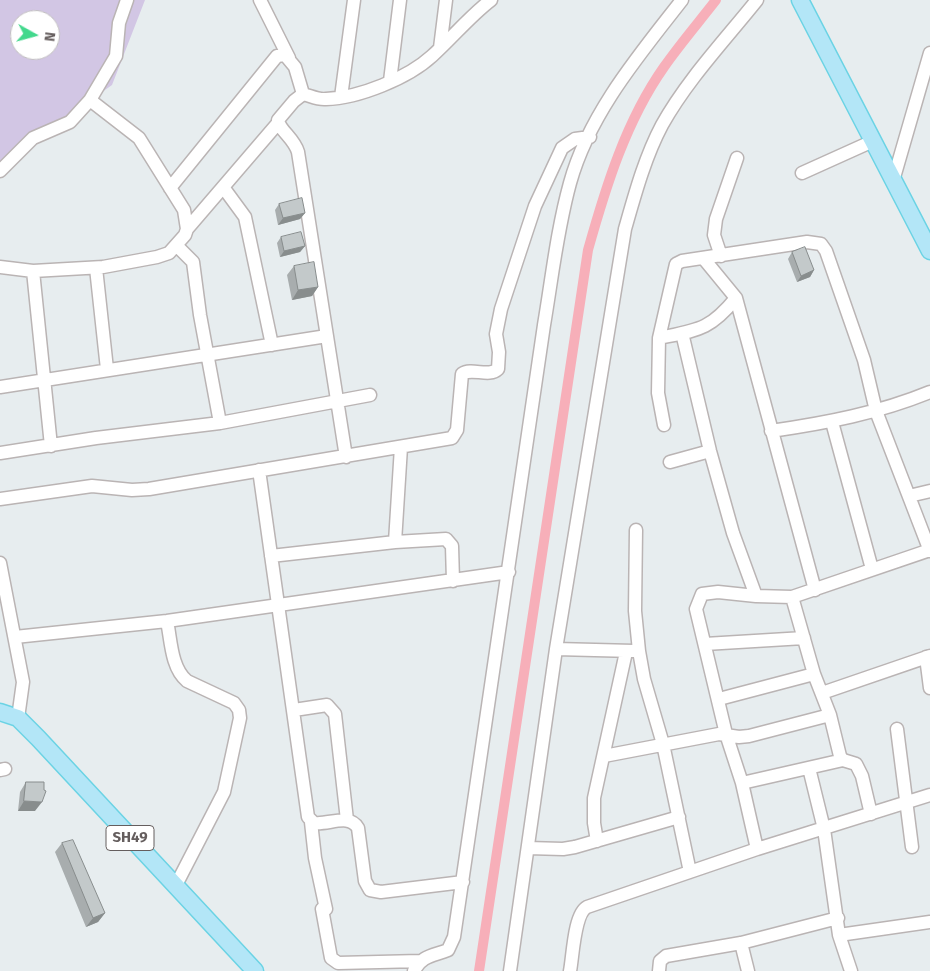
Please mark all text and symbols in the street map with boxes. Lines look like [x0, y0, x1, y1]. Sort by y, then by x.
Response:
north arrow [10, 10, 60, 60]
text: N [40, 31, 58, 42]
road number: SH49 [106, 826, 154, 850]

